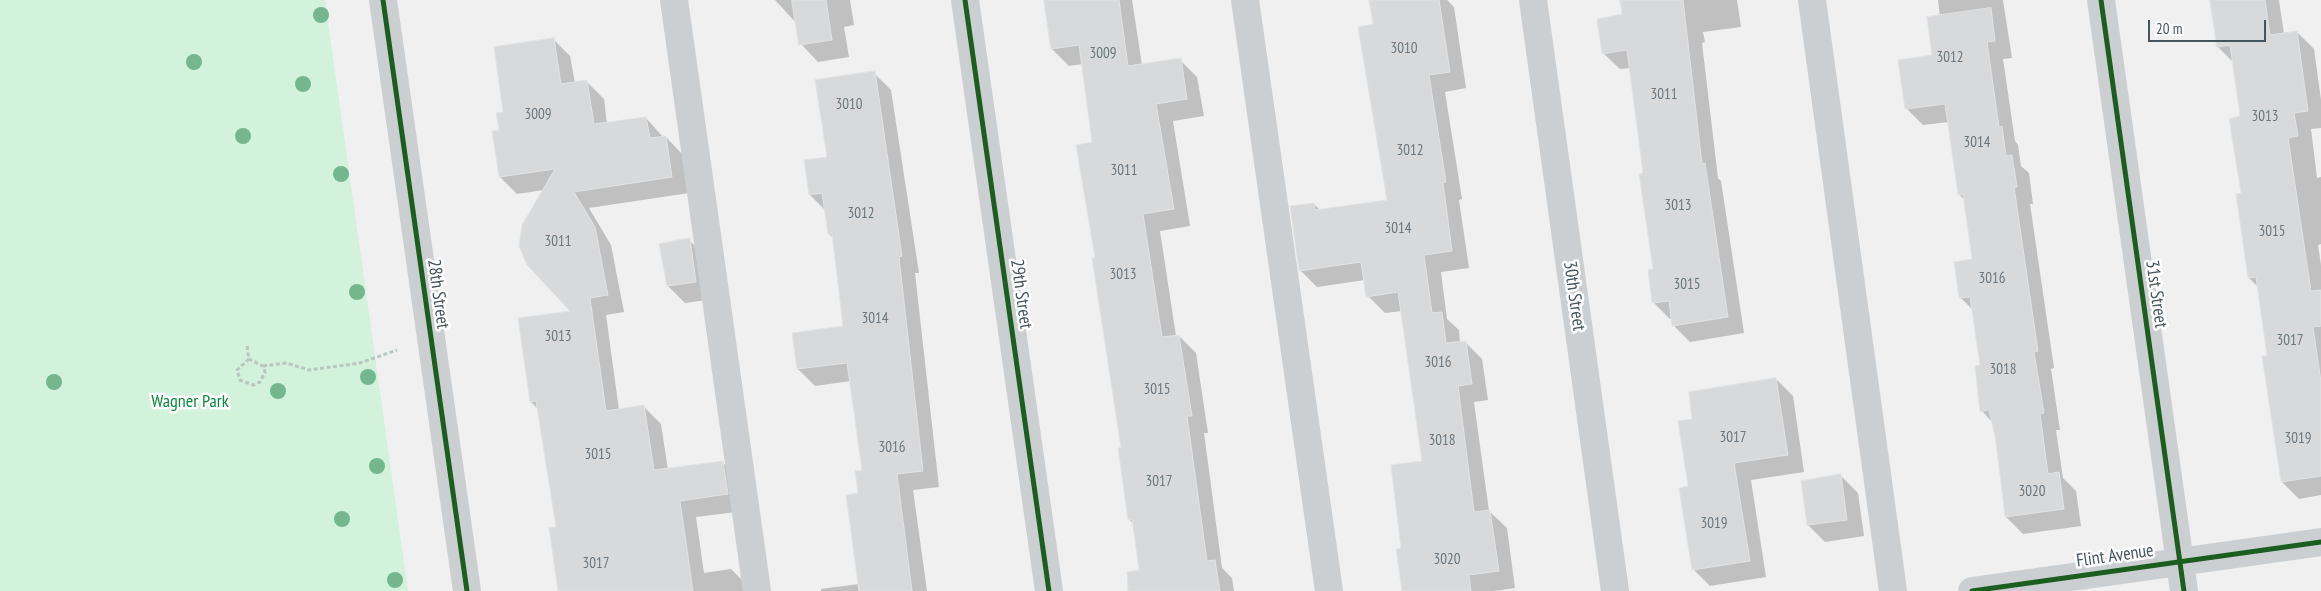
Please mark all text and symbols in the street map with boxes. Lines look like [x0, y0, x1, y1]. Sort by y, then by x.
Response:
scale bar [2151, 10, 2268, 42]
text: 20 m [2156, 19, 2182, 38]
house number: 3010 [1391, 40, 1417, 58]
house number: 3009 [1090, 45, 1116, 63]
house number: 3012 [1937, 49, 1963, 67]
house number: 3011 [1651, 86, 1677, 104]
house number: 3010 [836, 96, 862, 114]
house number: 3009 [525, 106, 551, 124]
house number: 3013 [2252, 108, 2278, 126]
house number: 3014 [1964, 134, 1990, 152]
house number: 3012 [1397, 142, 1423, 160]
house number: 3011 [1111, 162, 1137, 180]
house number: 3013 [1665, 197, 1691, 215]
house number: 3012 [848, 205, 874, 223]
house number: 3014 [1385, 220, 1411, 238]
house number: 3015 [2259, 223, 2285, 241]
house number: 3011 [545, 233, 571, 251]
street label: 28th Street [422, 258, 454, 330]
street label: 29th Street [1005, 258, 1037, 330]
street label: 31st Street [2141, 259, 2171, 329]
street label: 30th Street [1558, 260, 1590, 332]
house number: 3013 [1110, 266, 1136, 284]
house number: 3016 [1979, 270, 2005, 288]
house number: 3015 [1674, 276, 1700, 294]
house number: 3014 [862, 310, 888, 328]
house number: 3013 [545, 328, 571, 346]
house number: 3017 [2277, 332, 2303, 350]
house number: 3016 [1425, 354, 1451, 372]
house number: 3018 [1990, 361, 2016, 379]
house number: 3015 [1144, 381, 1170, 399]
park label: Wagner Park [151, 391, 229, 413]
house number: 3017 [1720, 429, 1746, 447]
house number: 3019 [2285, 430, 2311, 448]
house number: 3018 [1429, 432, 1455, 450]
house number: 3016 [879, 439, 905, 457]
house number: 3015 [585, 446, 611, 464]
house number: 3017 [1146, 473, 1172, 491]
house number: 3020 [2019, 483, 2045, 501]
house number: 3019 [1701, 515, 1727, 533]
street label: Flint Avenue [2075, 540, 2155, 572]
house number: 3020 [1434, 551, 1460, 569]
house number: 3017 [583, 555, 609, 573]

